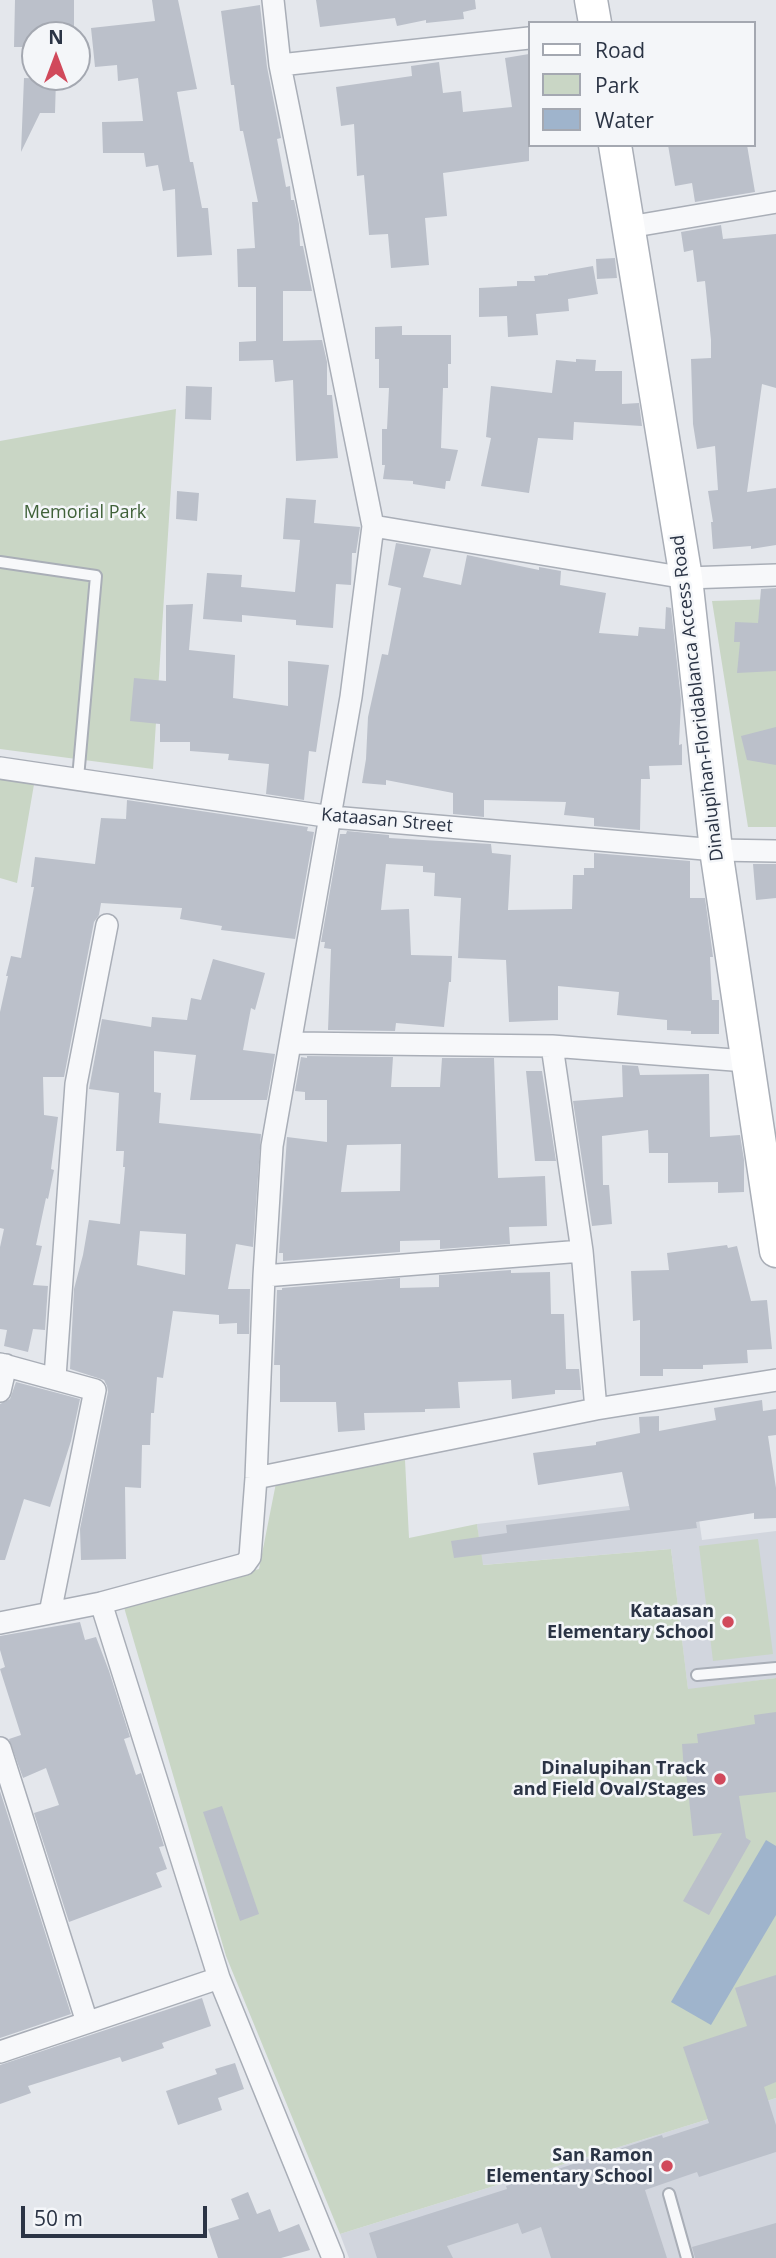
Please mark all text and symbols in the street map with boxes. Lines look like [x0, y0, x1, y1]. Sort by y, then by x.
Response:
north arrow [21, 21, 91, 91]
legend [528, 21, 755, 147]
text: N [48, 24, 64, 50]
text: Road [595, 36, 645, 64]
text: Park [595, 71, 639, 99]
text: Water [595, 106, 654, 134]
park label: Memorial Park [24, 502, 146, 524]
street label: Dinalupihan-Floridablanca Access Road [667, 534, 729, 862]
street label: Kataasan Street [320, 804, 454, 838]
place label: Kataasan Elementary School [547, 1601, 714, 1644]
marker: Kataasan Elementary School [720, 1614, 736, 1630]
place label: Dinalupihan Track and Field Oval/Stages [513, 1758, 706, 1800]
marker: Dinalupihan Track and Field Oval/Stages [712, 1771, 728, 1787]
place label: San Ramon Elementary School [486, 2145, 653, 2188]
marker: San Ramon Elementary School [659, 2158, 675, 2174]
scale bar [24, 2192, 210, 2236]
text: 50 m [34, 2204, 83, 2232]

